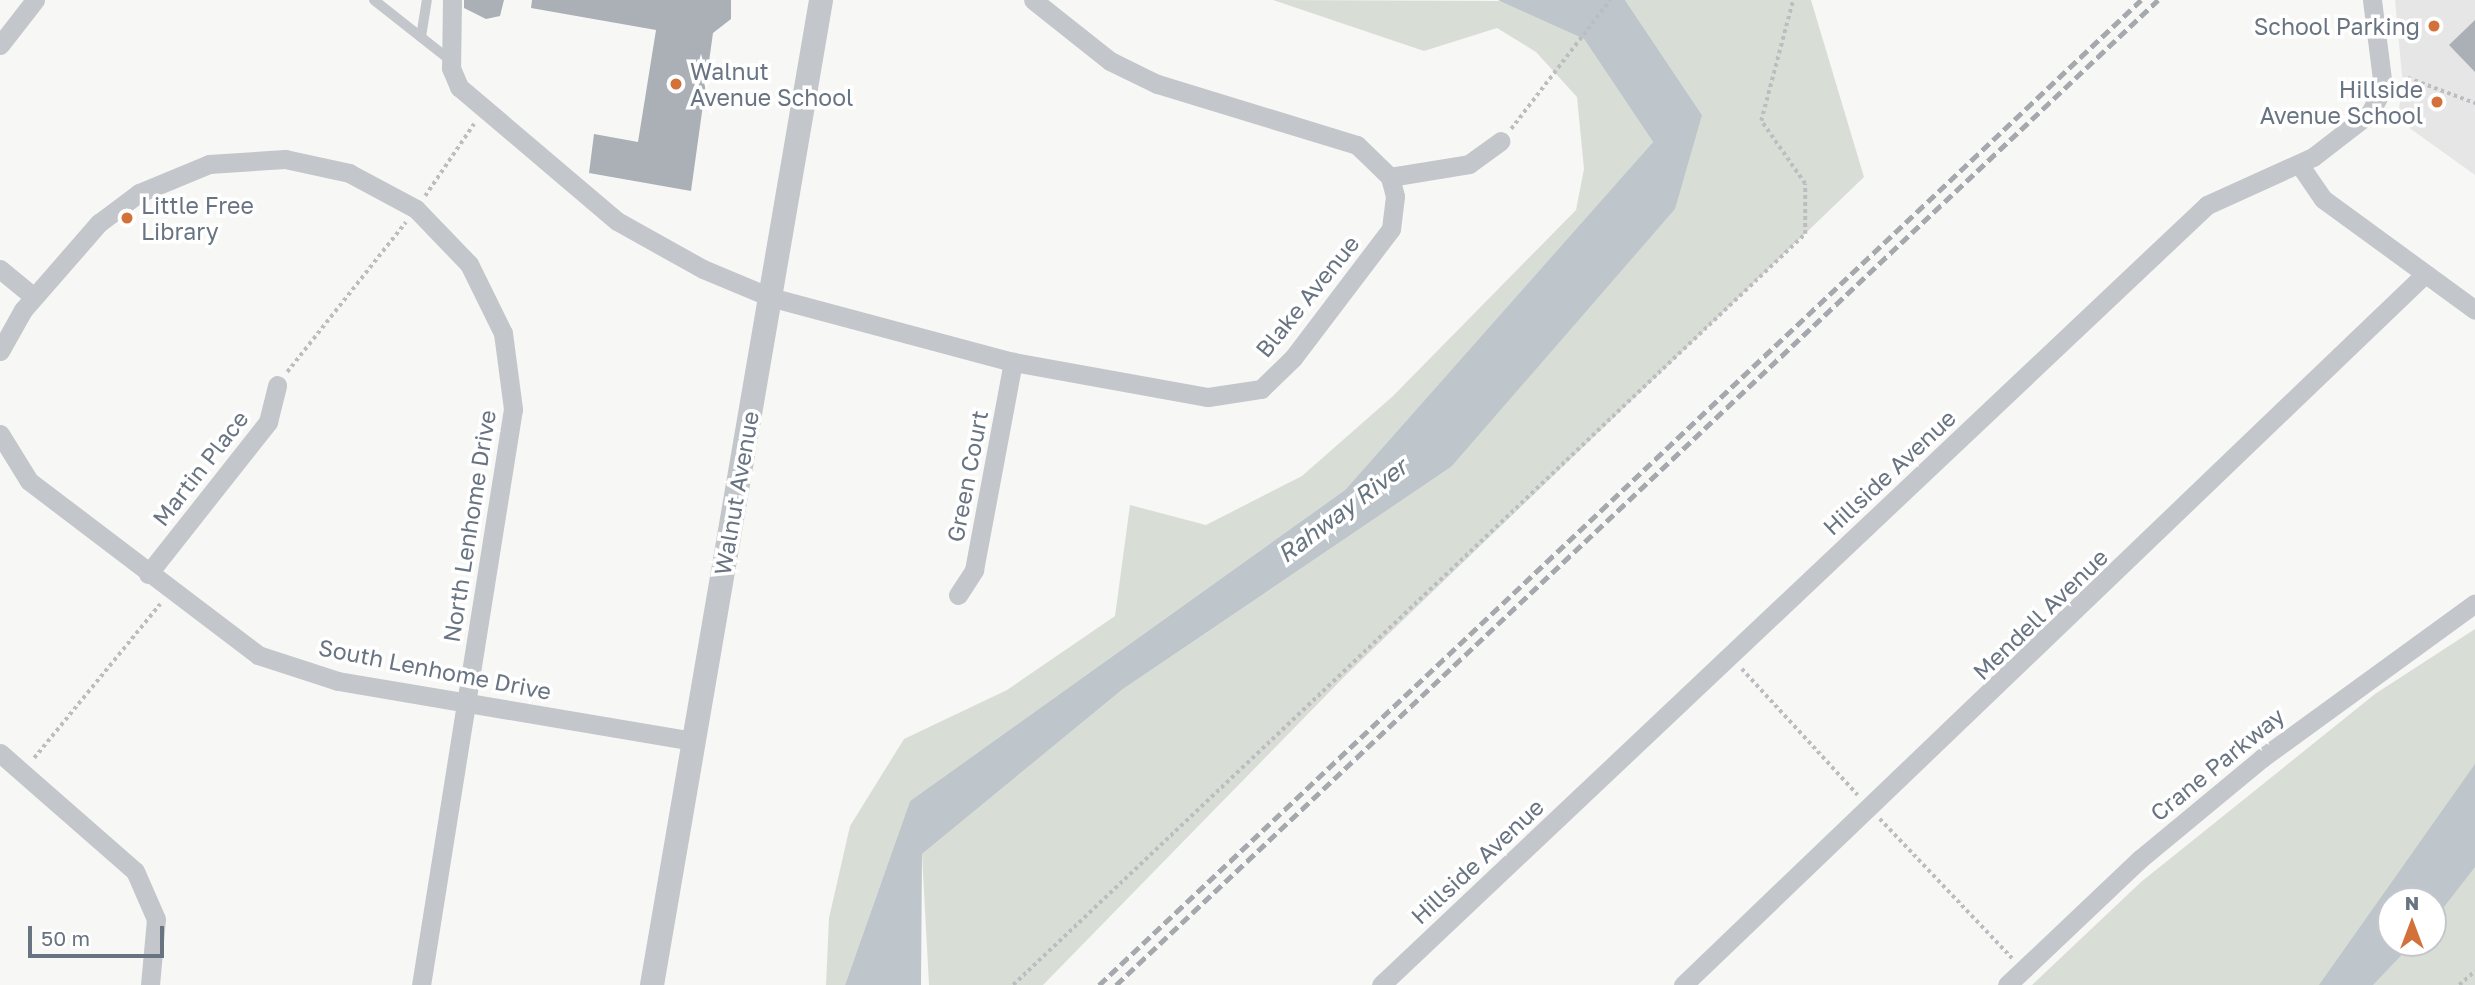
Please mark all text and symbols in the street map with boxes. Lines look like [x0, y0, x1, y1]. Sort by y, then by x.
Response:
place label: School Parking [2254, 12, 2420, 40]
marker: School Parking [2426, 18, 2442, 34]
place label: Walnut Avenue School [690, 57, 853, 111]
place label: Hillside Avenue School [2260, 75, 2423, 129]
marker: Walnut Avenue School [668, 76, 684, 92]
marker: Hillside Avenue School [2429, 94, 2445, 110]
place label: Little Free Library [141, 191, 254, 245]
marker: Little Free Library [119, 210, 135, 226]
street label: Blake Avenue [1250, 230, 1364, 362]
street label: Hillside Avenue [1817, 404, 1961, 540]
street label: Martin Place [146, 405, 254, 531]
street label: North Lenhome Drive [437, 408, 501, 644]
street label: Green Court [941, 408, 993, 544]
street label: Walnut Avenue [708, 409, 764, 577]
water label: Rahway River [1272, 452, 1412, 568]
street label: Mendell Avenue [1967, 543, 2113, 685]
street label: South Lenhome Drive [316, 633, 554, 705]
street label: Crane Parkway [2145, 702, 2289, 826]
street label: Hillside Avenue [1405, 793, 1549, 929]
north arrow [2377, 887, 2447, 957]
text: N [2405, 891, 2419, 914]
scale bar [32, 912, 168, 956]
text: 50 m [41, 925, 90, 951]

